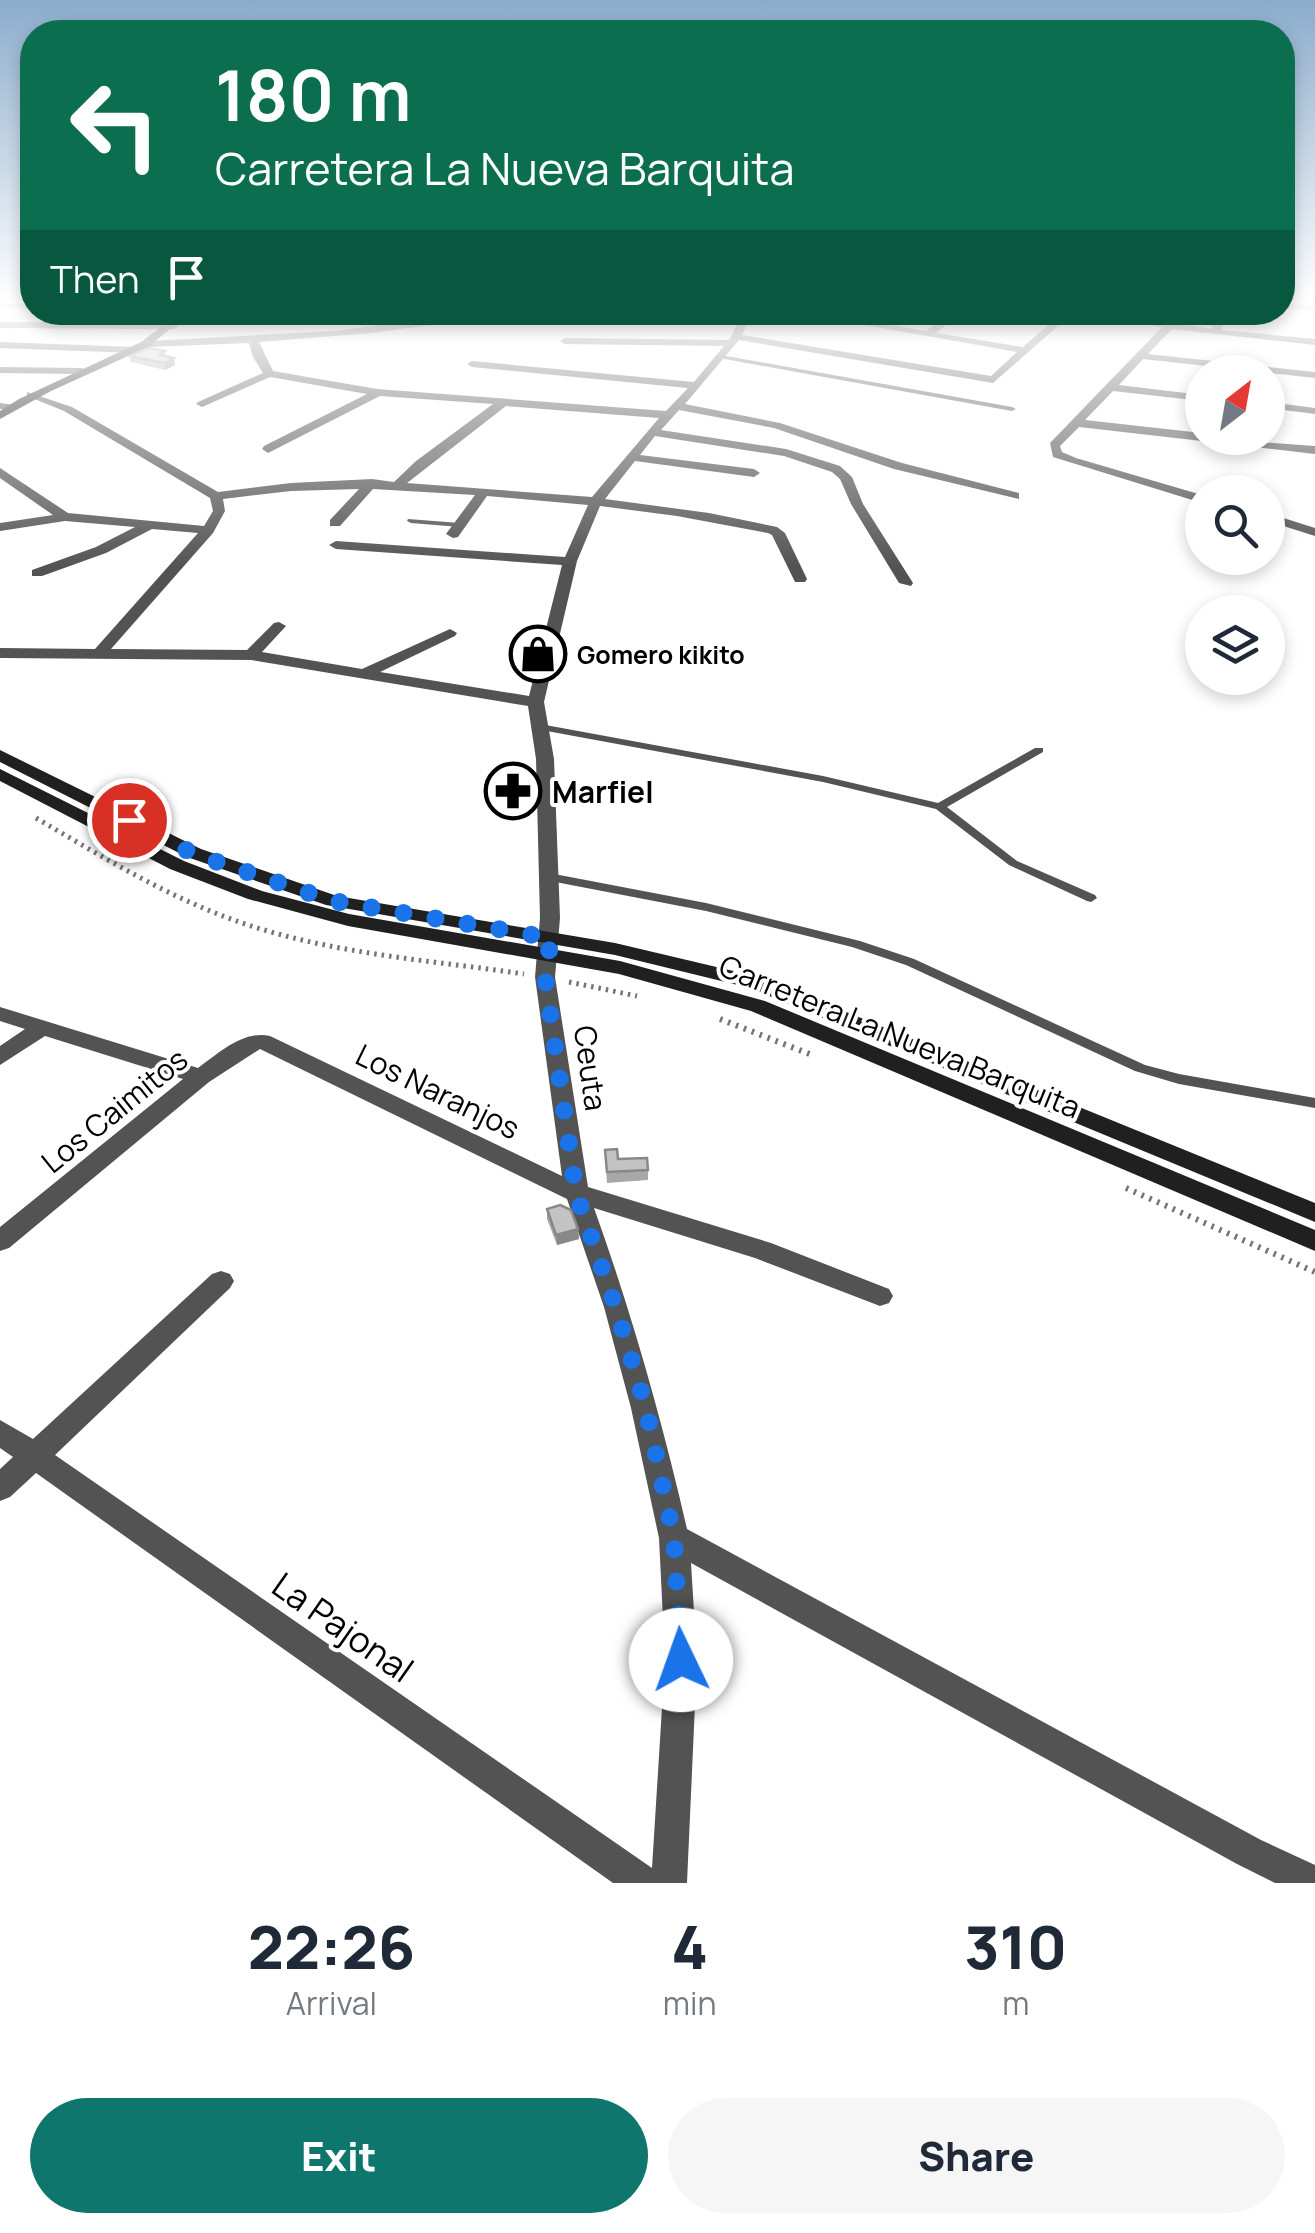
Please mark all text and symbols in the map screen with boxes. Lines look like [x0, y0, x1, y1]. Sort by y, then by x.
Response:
text: 180 m [215, 46, 412, 142]
icon: left [50, 60, 180, 190]
text: Carretera La Nueva Barquita [215, 137, 794, 199]
icon: arrive [159, 250, 214, 305]
text: Then [50, 252, 139, 304]
north arrow [1185, 355, 1285, 455]
map controls [1185, 355, 1285, 695]
button: search [1185, 475, 1285, 575]
button: layers [1185, 595, 1285, 695]
shop icon: Gomero kikito [508, 624, 568, 684]
place label: Gomero kikito [577, 637, 745, 672]
pharmacy icon: Marfiel [483, 761, 543, 821]
place label: Marfiel [552, 771, 654, 812]
pin [87, 778, 172, 863]
icon: arrive [102, 793, 157, 848]
street label: Carretera La Nueva Barquita [713, 945, 1087, 1127]
street label: Ceuta [565, 1023, 617, 1113]
street label: Los Naranjos [349, 1034, 527, 1148]
street label: Los Caimitos [32, 1038, 196, 1182]
street label: La Pajonal [263, 1561, 423, 1693]
position arrow [629, 1608, 733, 1712]
text: 22:26 [248, 1905, 415, 1987]
text: 4 [671, 1905, 708, 1987]
text: 310 [964, 1905, 1067, 1987]
text: Arrival [286, 1981, 377, 2025]
text: min [663, 1981, 716, 2025]
text: m [1002, 1981, 1029, 2025]
button: Exit [30, 2098, 648, 2213]
button: Share [668, 2098, 1285, 2213]

